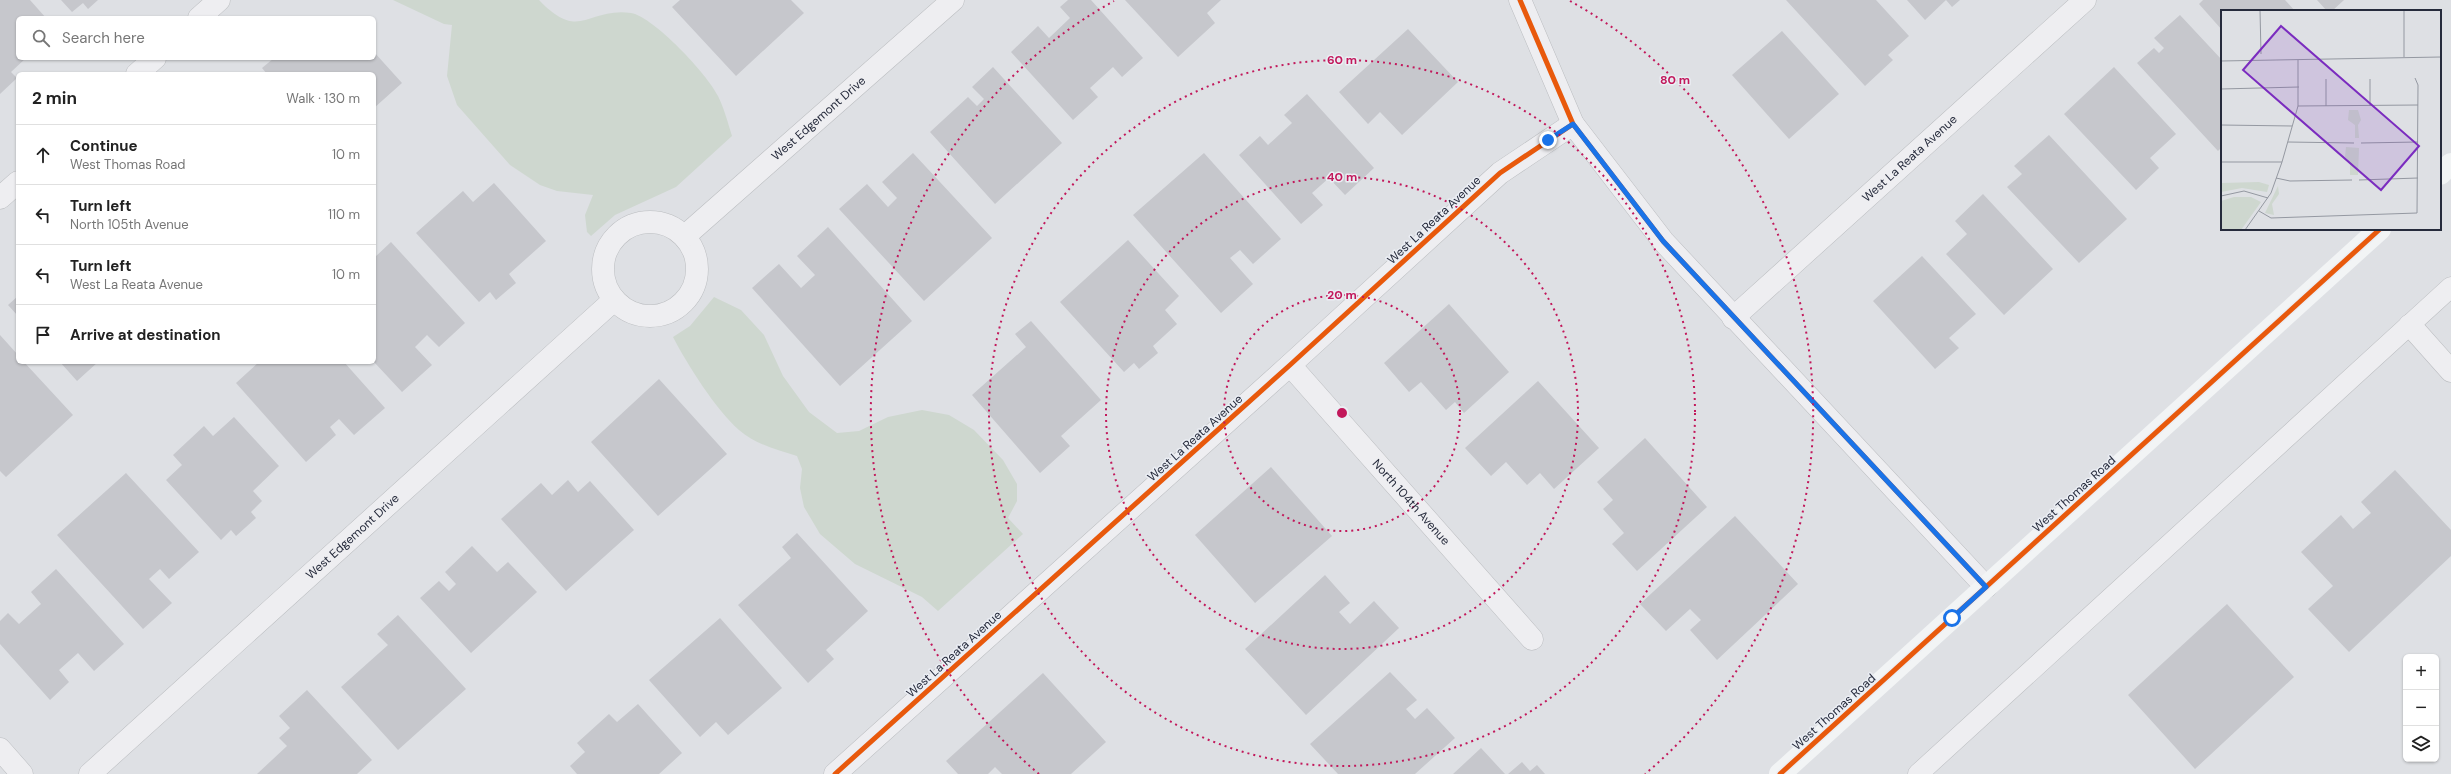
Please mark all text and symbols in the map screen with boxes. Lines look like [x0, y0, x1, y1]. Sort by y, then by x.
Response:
inset map [2221, 10, 2441, 230]
search box [16, 16, 376, 60]
icon: search [30, 27, 52, 49]
text: Search here [62, 28, 145, 48]
text: 60 m [1327, 52, 1357, 68]
text: 80 m [1660, 72, 1690, 88]
street label: West Edgemont Drive [768, 73, 869, 164]
text: 2 min [32, 87, 77, 109]
text: Walk · 130 m [286, 90, 360, 107]
street label: West La Reata Avenue [1859, 111, 1961, 206]
route end [1539, 131, 1557, 149]
text: Continue [70, 136, 138, 156]
icon: ahead [32, 144, 54, 166]
text: 10 m [332, 146, 360, 163]
text: West Thomas Road [70, 156, 185, 173]
text: 40 m [1327, 169, 1357, 185]
street label: West La Reata Avenue [1384, 172, 1484, 268]
text: Turn left [70, 196, 131, 216]
icon: left [32, 204, 54, 226]
text: 110 m [328, 206, 360, 223]
text: North 105th Avenue [70, 216, 189, 233]
text: Turn left [70, 256, 131, 276]
icon: left [32, 264, 54, 286]
text: 10 m [332, 266, 360, 283]
text: West La Reata Avenue [70, 276, 203, 293]
text: 20 m [1327, 287, 1357, 303]
icon: arrive [32, 324, 54, 346]
text: Arrive at destination [70, 325, 221, 345]
street label: West La Reata Avenue [1144, 391, 1246, 485]
centre of rings [1335, 406, 1349, 420]
street label: West Thomas Road [2029, 452, 2119, 536]
street label: North 104th Avenue [1369, 456, 1454, 549]
street label: West Edgemont Drive [303, 490, 403, 583]
street label: West La Reata Avenue [903, 607, 1005, 701]
route start [1943, 609, 1961, 627]
map controls [2403, 654, 2439, 762]
button: + [2403, 654, 2439, 690]
street label: West Thomas Road [1789, 670, 1879, 754]
button: − [2403, 690, 2439, 726]
button: layers [2403, 726, 2439, 762]

